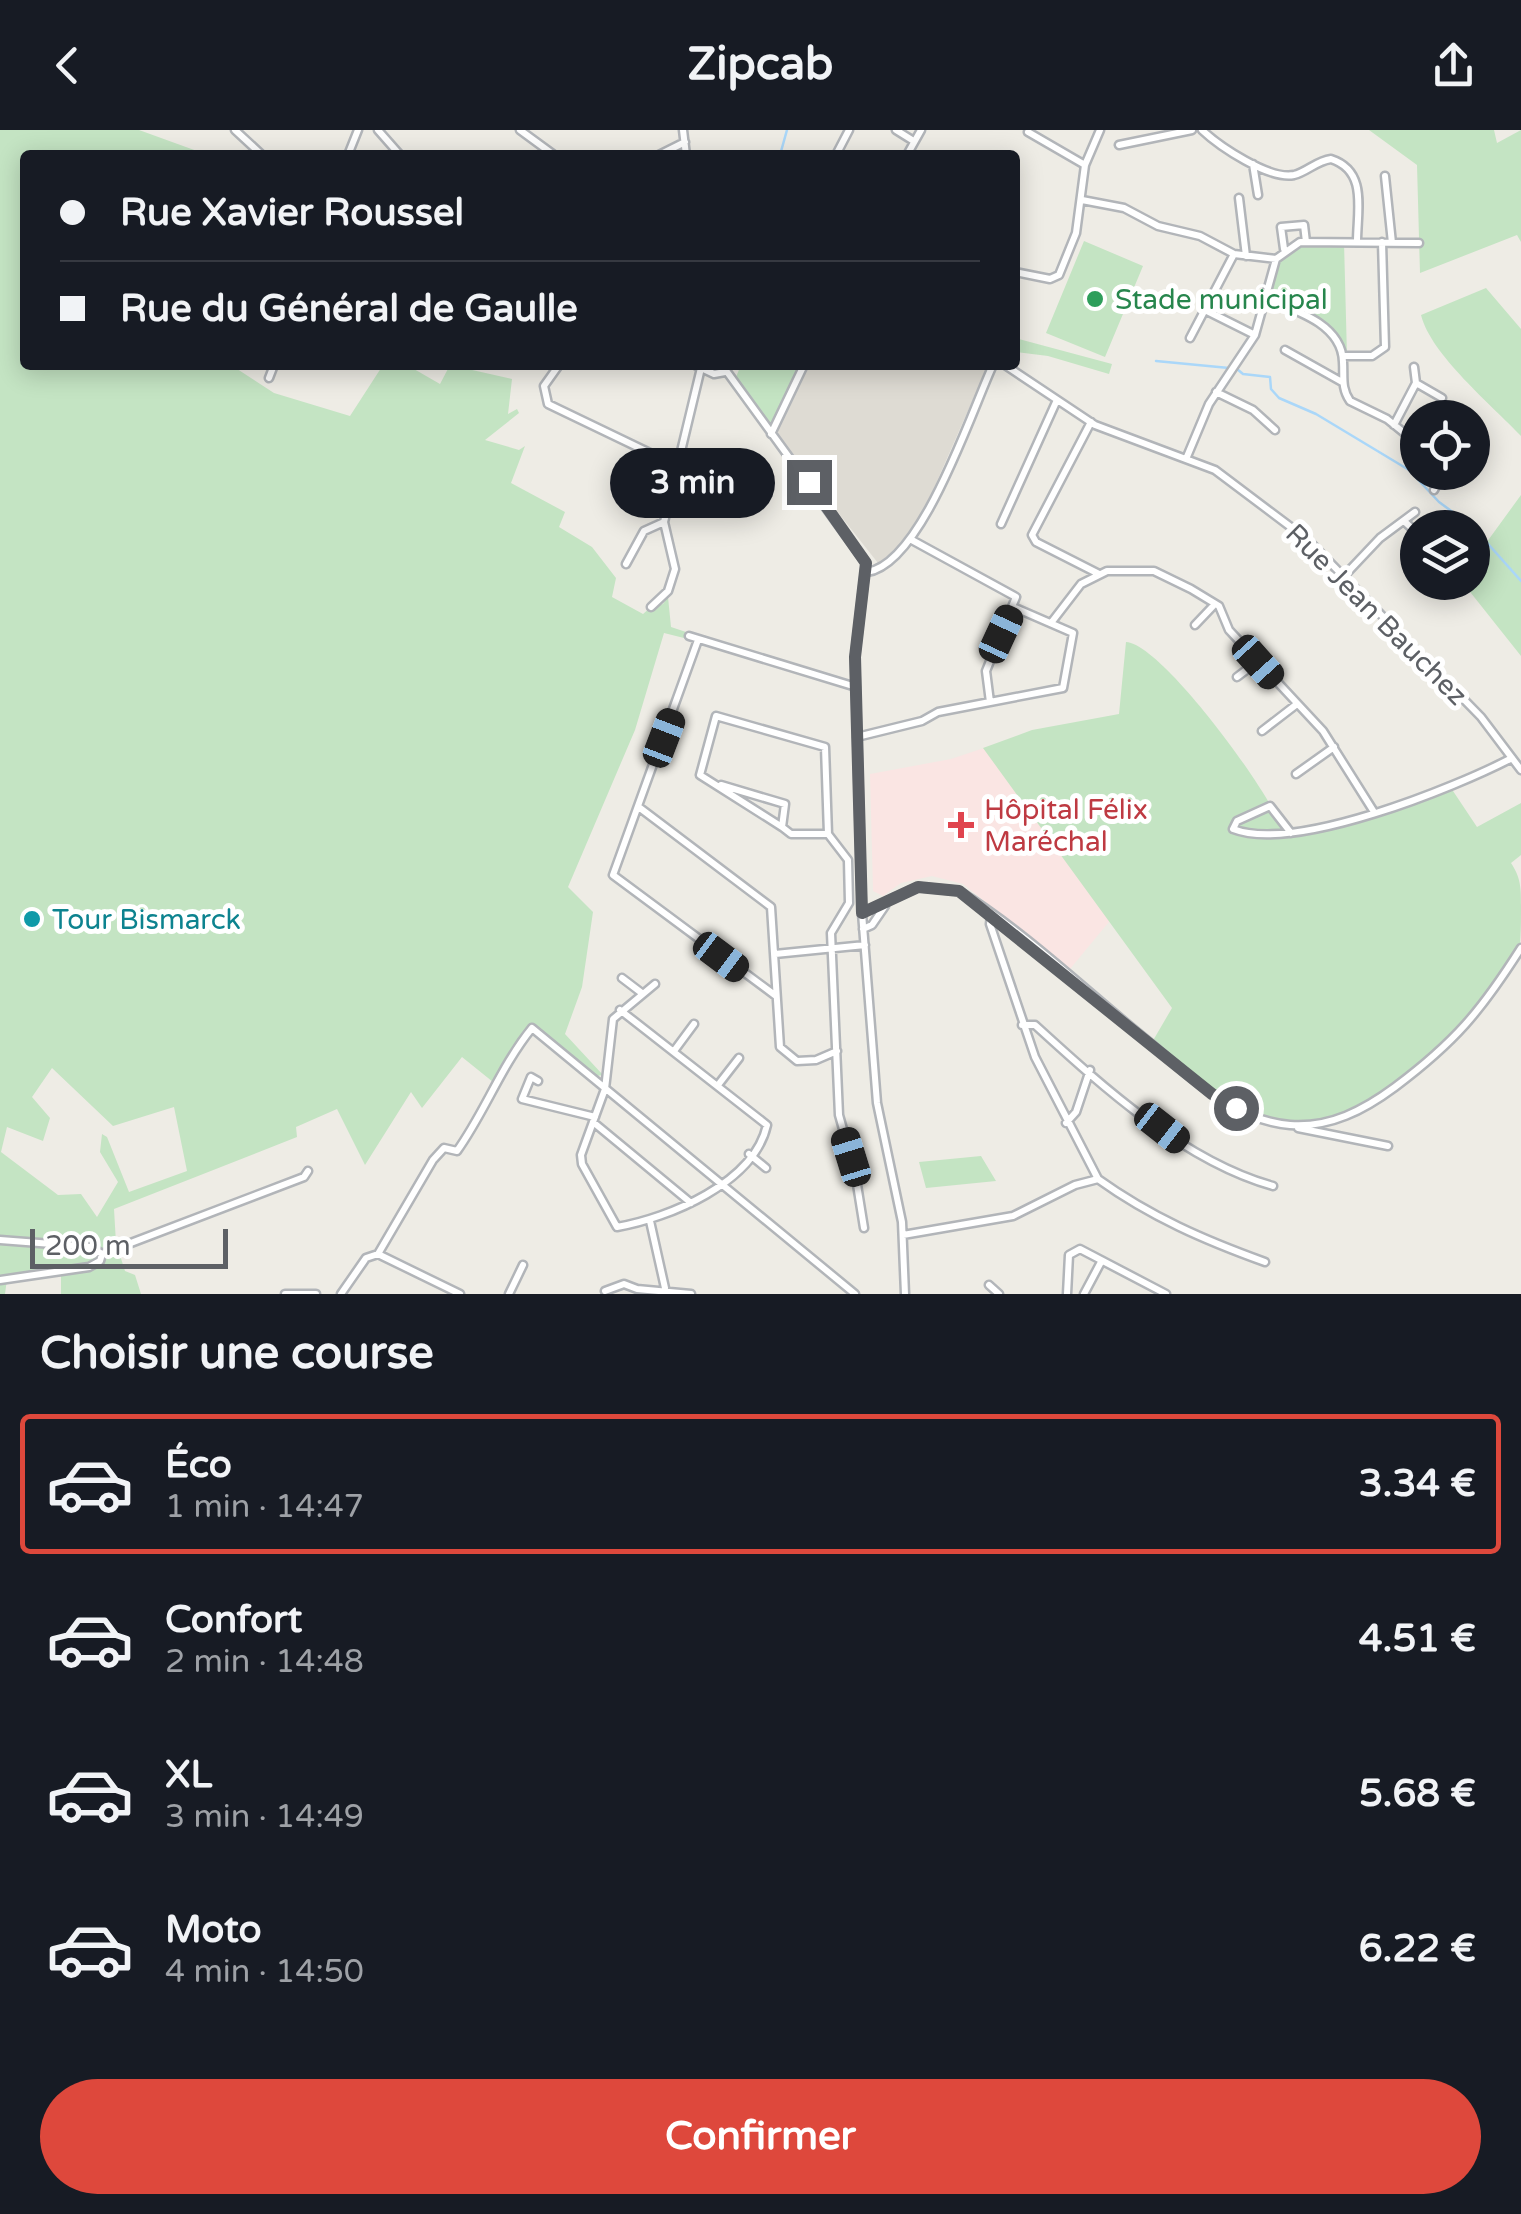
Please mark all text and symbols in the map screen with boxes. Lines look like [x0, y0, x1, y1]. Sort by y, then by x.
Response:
icon: back [40, 38, 95, 93]
text: Zipcab [688, 38, 833, 92]
icon: share [1426, 38, 1481, 93]
text: Rue Xavier Roussel [120, 190, 464, 236]
place label: Stade municipal [1115, 283, 1328, 317]
text: Rue du Général de Gaulle [120, 286, 578, 332]
marker: Stade municipal [1084, 288, 1106, 310]
map controls [1400, 400, 1490, 600]
button: locate [1400, 400, 1490, 490]
callout: 3 min [609, 447, 774, 517]
route end [787, 460, 832, 505]
text: 3 min [650, 464, 735, 502]
button: layers [1400, 510, 1490, 600]
street label: Rue Jean Bauchez [1278, 517, 1474, 713]
car [975, 600, 1027, 668]
car [1227, 630, 1289, 694]
car [639, 705, 689, 771]
place label: Hôpital Félix Maréchal [984, 793, 1148, 859]
marker: Hôpital Félix Maréchal [948, 812, 974, 838]
place label: Tour Bismarck [52, 903, 241, 937]
marker: Tour Bismarck [21, 908, 43, 930]
car [688, 927, 754, 987]
route start [1214, 1086, 1259, 1131]
car [1129, 1098, 1195, 1158]
car [828, 1124, 874, 1190]
scale bar [30, 1224, 228, 1268]
text: 200 m [45, 1229, 131, 1263]
text: Choisir une course [40, 1327, 434, 1381]
icon: car [45, 1439, 135, 1529]
text: Éco [165, 1442, 232, 1488]
text: 3.34 € [1359, 1461, 1476, 1507]
text: 1 min · 14:47 [165, 1488, 364, 1526]
icon: car [45, 1594, 135, 1684]
text: Confort [165, 1597, 302, 1643]
text: 4.51 € [1359, 1616, 1476, 1662]
text: 2 min · 14:48 [165, 1643, 364, 1681]
icon: car [45, 1749, 135, 1839]
text: XL [165, 1752, 212, 1798]
text: 5.68 € [1359, 1771, 1476, 1817]
text: 3 min · 14:49 [165, 1798, 364, 1836]
icon: car [45, 1904, 135, 1994]
text: Moto [165, 1907, 261, 1953]
text: 6.22 € [1359, 1926, 1476, 1972]
text: 4 min · 14:50 [165, 1953, 364, 1991]
button: Confirmer [40, 2079, 1481, 2194]

